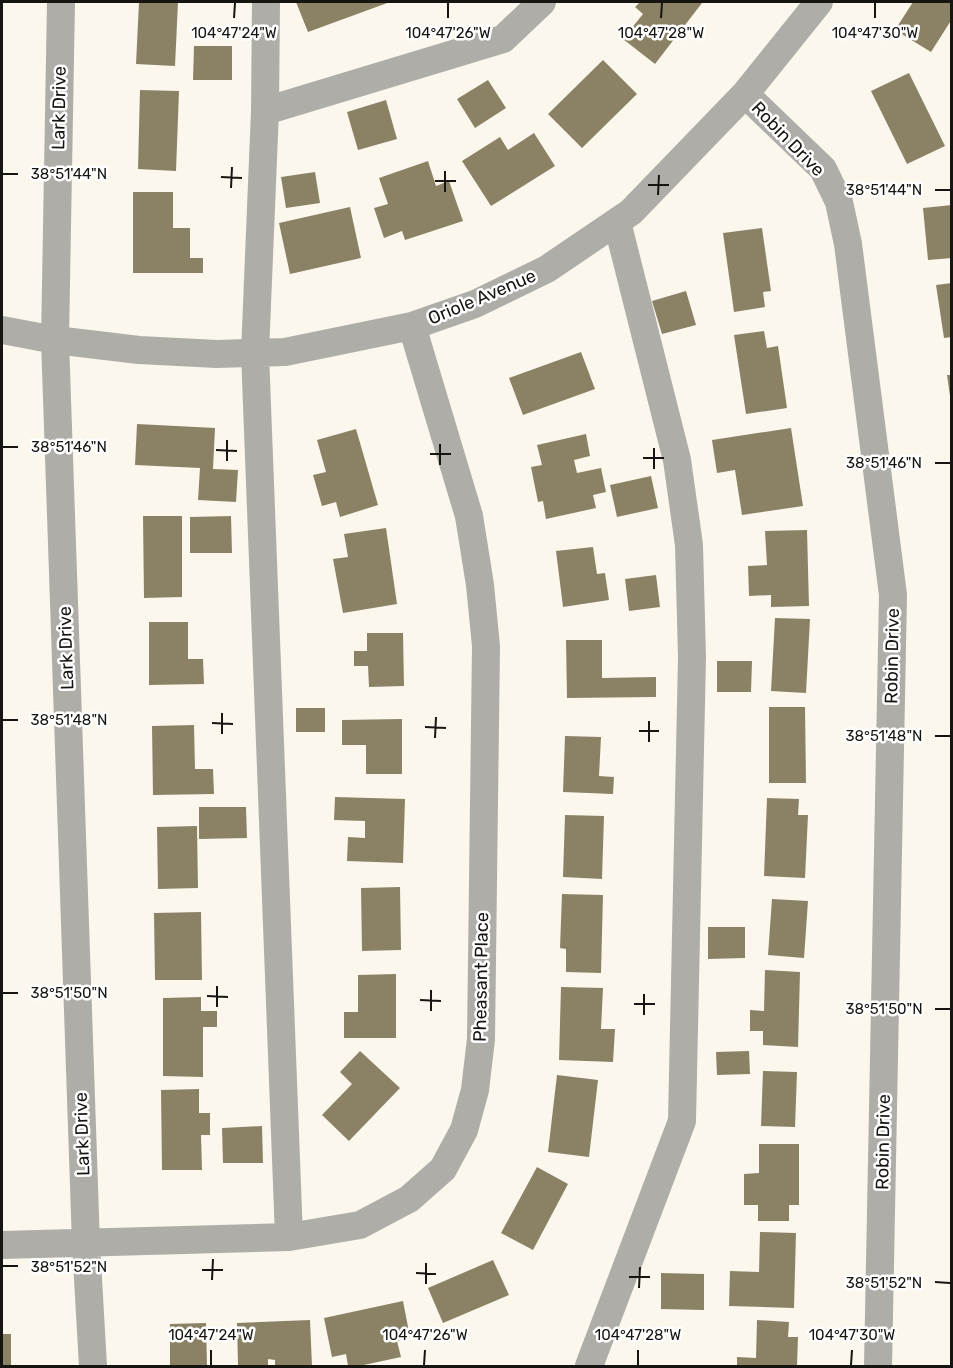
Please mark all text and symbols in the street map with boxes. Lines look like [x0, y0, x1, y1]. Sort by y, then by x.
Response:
text: 104°47'24"W [191, 24, 277, 42]
text: 104°47'26"W [405, 24, 491, 42]
text: 104°47'28"W [618, 24, 704, 42]
text: 104°47'30"W [832, 24, 918, 42]
street label: Lark Drive [47, 66, 71, 150]
street label: Robin Drive [747, 97, 829, 181]
text: 38°51'44"N [31, 165, 107, 183]
text: 38°51'44"N [846, 181, 922, 199]
street label: Oriole Avenue [425, 264, 539, 330]
text: 38°51'46"N [31, 438, 107, 456]
text: 38°51'46"N [846, 454, 922, 472]
street label: Lark Drive [54, 606, 78, 690]
street label: Robin Drive [880, 608, 904, 704]
text: 38°51'48"N [31, 711, 107, 729]
text: 38°51'48"N [846, 727, 922, 745]
street label: Pheasant Place [469, 912, 493, 1042]
text: 38°51'50"N [30, 984, 108, 1002]
text: 38°51'50"N [845, 1000, 923, 1018]
street label: Lark Drive [70, 1092, 94, 1176]
street label: Robin Drive [871, 1094, 895, 1190]
text: 38°51'52"N [31, 1258, 107, 1276]
text: 38°51'52"N [846, 1274, 922, 1292]
text: 104°47'24"W [168, 1326, 254, 1344]
text: 104°47'26"W [382, 1326, 468, 1344]
text: 104°47'28"W [595, 1326, 681, 1344]
text: 104°47'30"W [809, 1326, 895, 1344]

